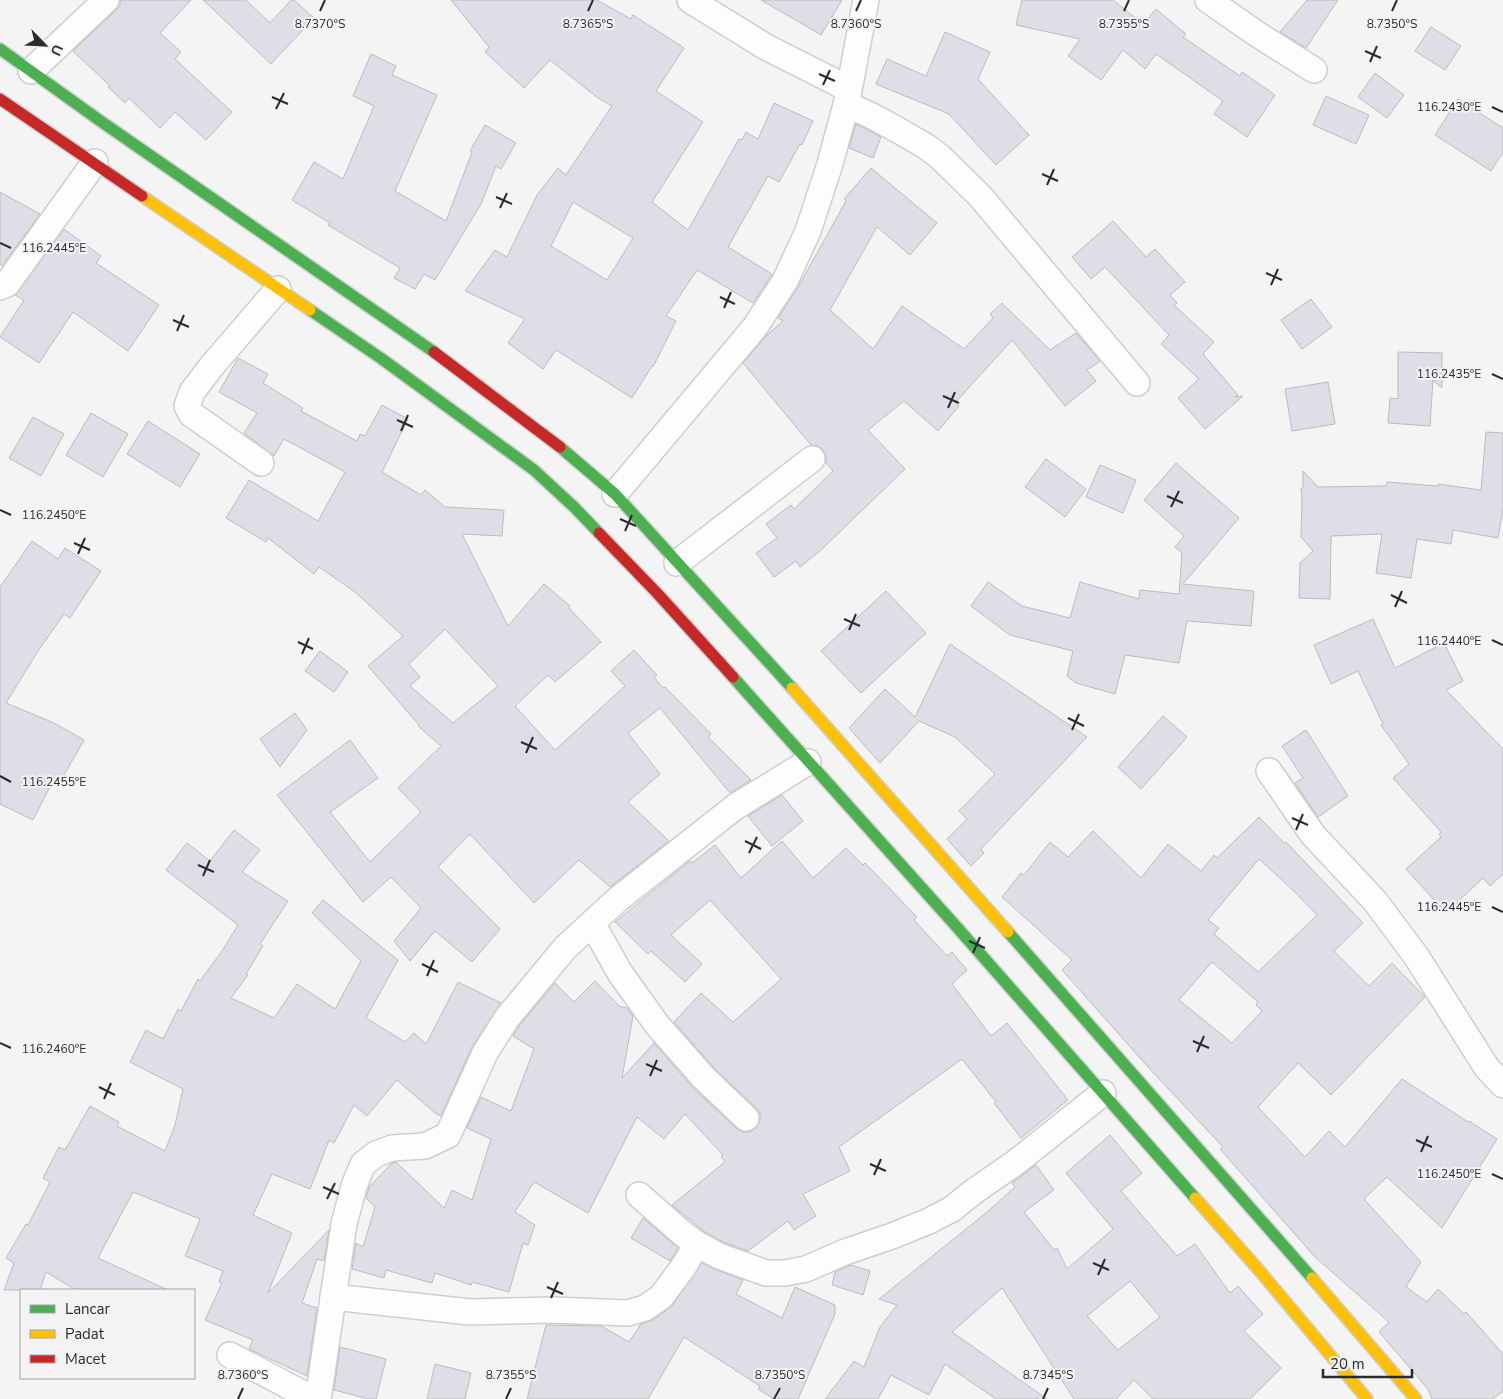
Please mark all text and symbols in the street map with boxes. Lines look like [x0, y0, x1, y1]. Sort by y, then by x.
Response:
text: 8.7370°S [295, 16, 345, 32]
text: 8.7365°S [563, 16, 613, 32]
text: 8.7360°S [831, 16, 881, 32]
text: 8.7355°S [1099, 16, 1149, 32]
text: 8.7350°S [1367, 16, 1417, 32]
north arrow [20, 20, 70, 70]
text: U [46, 41, 67, 59]
text: 116.2430°E [1417, 99, 1481, 115]
text: 116.2445°E [22, 240, 86, 256]
text: 116.2435°E [1417, 366, 1481, 382]
text: 116.2450°E [22, 507, 86, 523]
text: 116.2440°E [1417, 633, 1481, 649]
text: 116.2455°E [22, 774, 86, 790]
text: 116.2445°E [1417, 899, 1481, 915]
text: 116.2460°E [22, 1041, 86, 1057]
text: 116.2450°E [1417, 1166, 1481, 1182]
legend [20, 1289, 195, 1379]
text: Lancar [65, 1299, 110, 1319]
text: Padat [65, 1324, 105, 1344]
scale bar [1323, 1346, 1412, 1378]
text: Macet [65, 1349, 107, 1369]
text: 20 m [1330, 1354, 1365, 1374]
text: 8.7360°S [218, 1367, 268, 1383]
text: 8.7355°S [486, 1367, 536, 1383]
text: 8.7350°S [755, 1367, 805, 1383]
text: 8.7345°S [1023, 1367, 1073, 1383]

